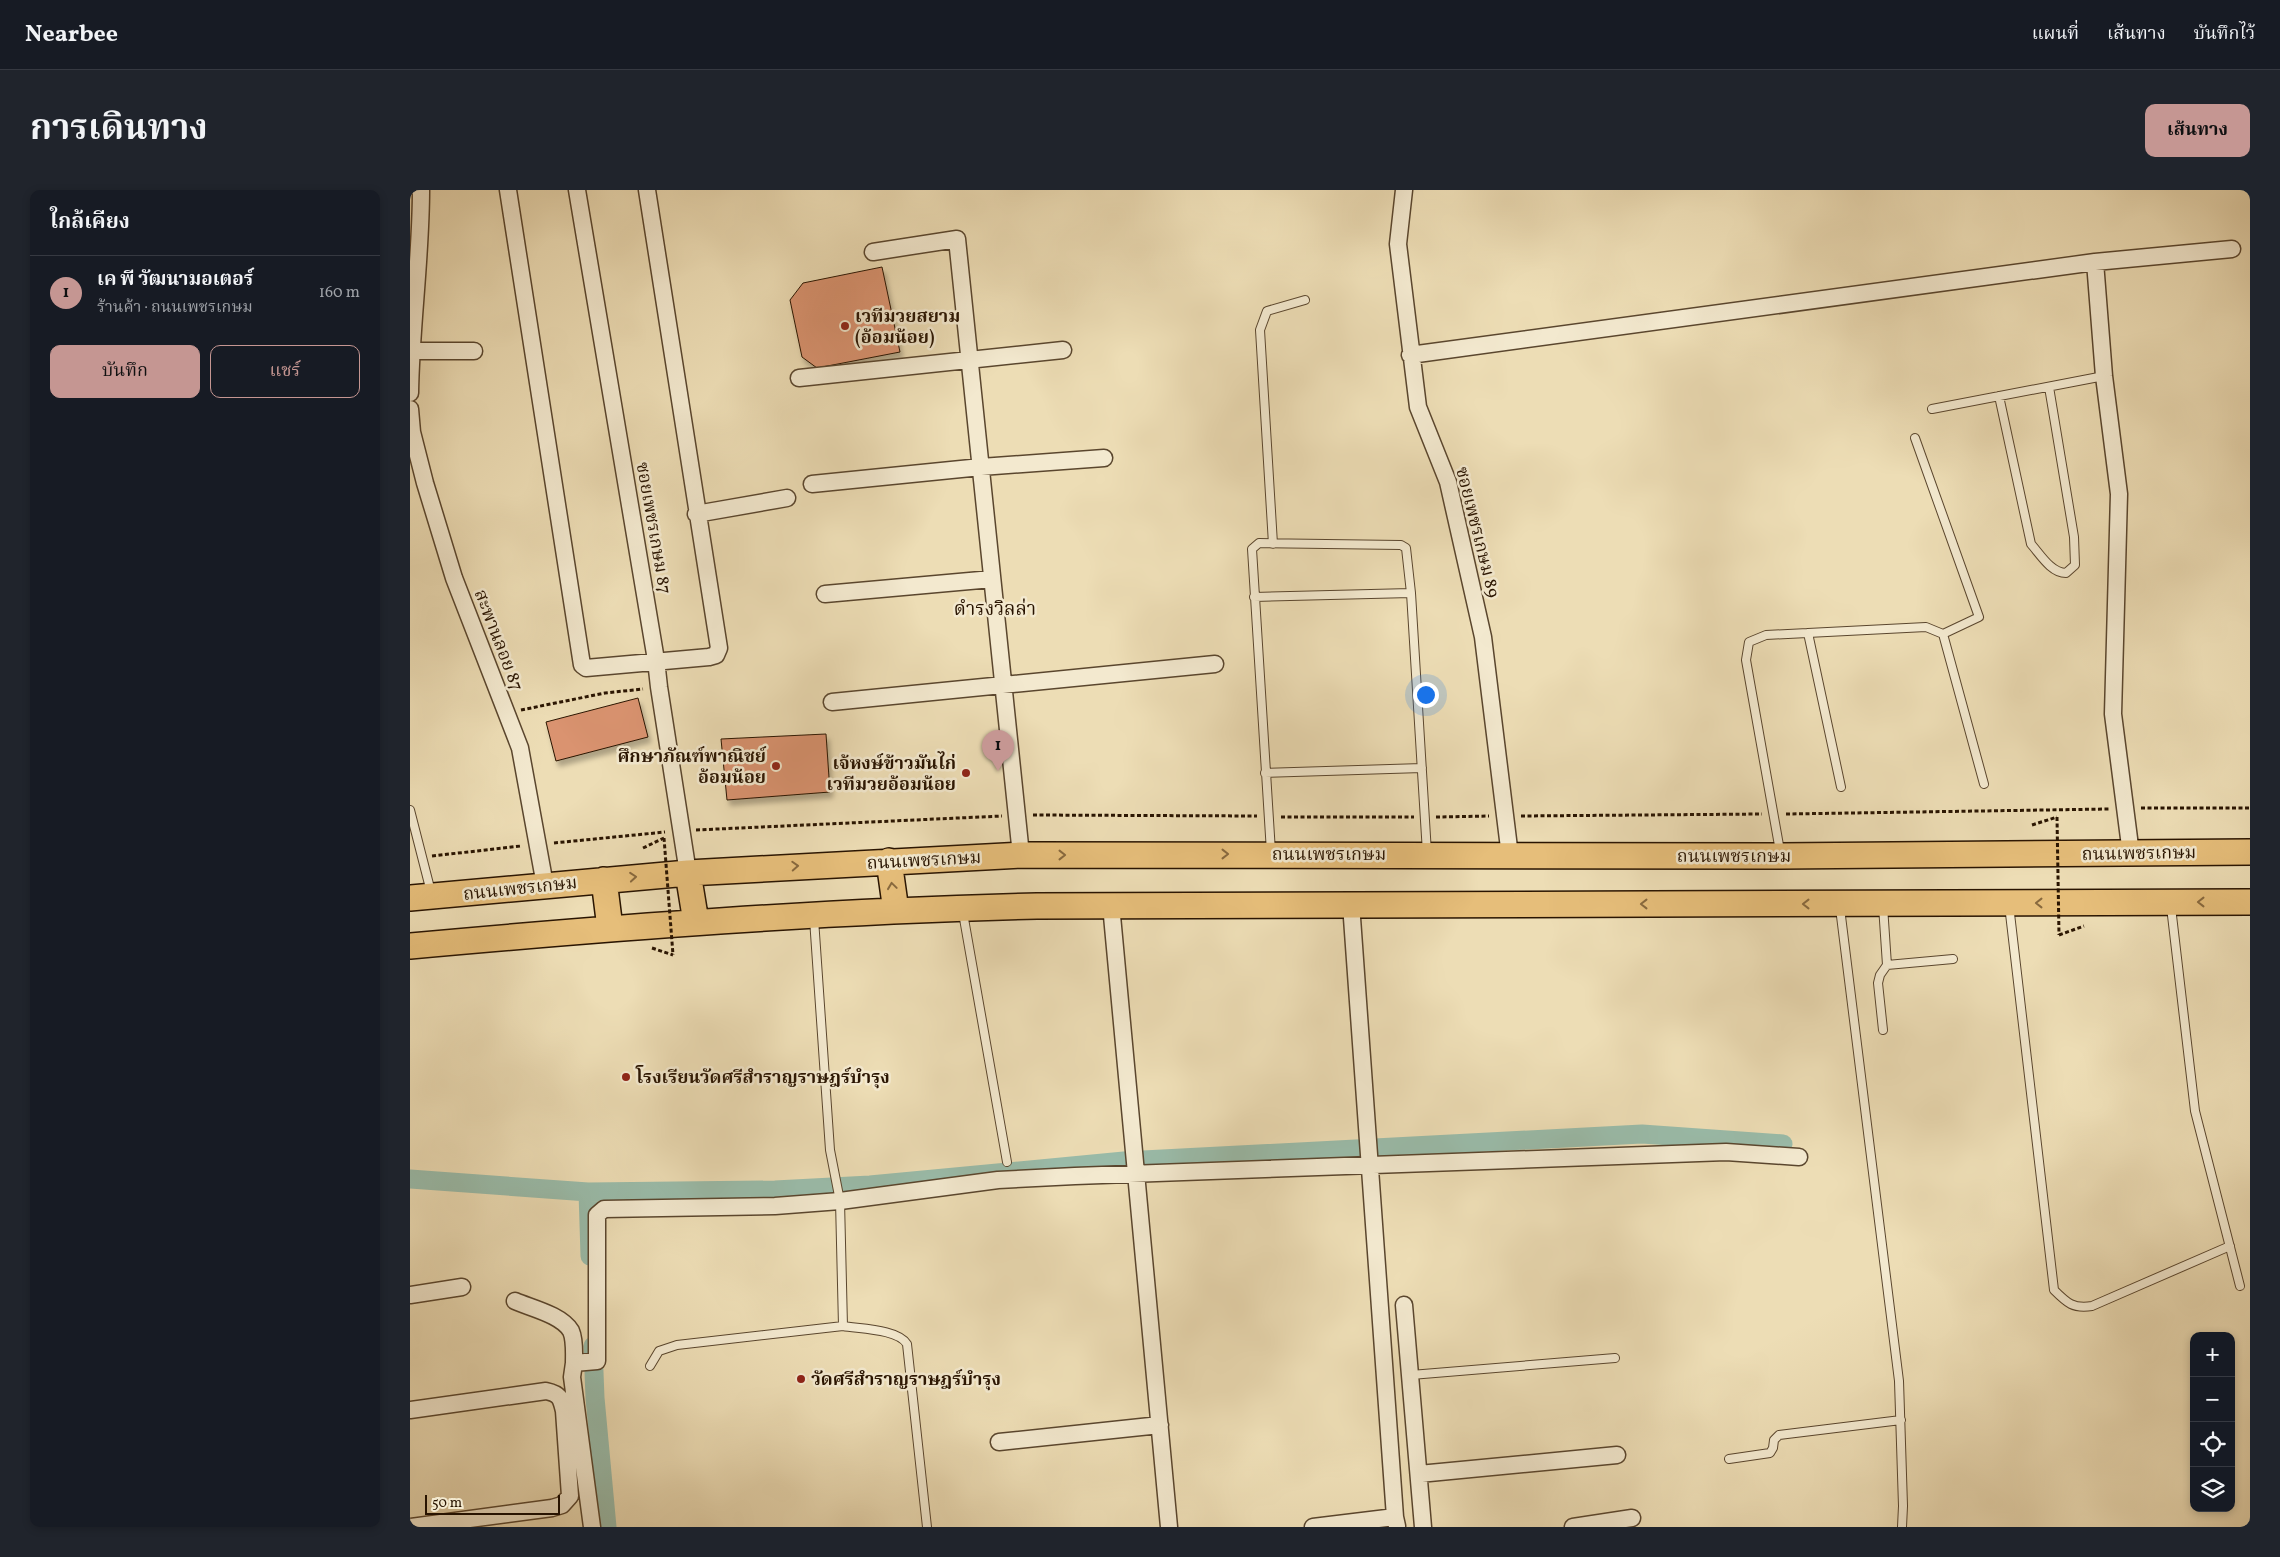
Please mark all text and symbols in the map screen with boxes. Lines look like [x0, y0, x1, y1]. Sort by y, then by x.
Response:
text: Nearbee [25, 18, 118, 52]
text: แผนที่ [2032, 22, 2079, 47]
text: เส้นทาง [2107, 22, 2166, 47]
text: บันทึกไว้ [2194, 22, 2255, 47]
button: เส้นทาง [2145, 104, 2250, 157]
text: การเดินทาง [30, 106, 208, 154]
text: ใกล้เคียง [50, 208, 130, 237]
text: เค พี วัฒนามอเตอร์ [97, 267, 253, 293]
text: 1 [63, 282, 69, 304]
text: 160 m [319, 282, 360, 304]
text: ร้านค้า · ถนนเพชรเกษม [97, 297, 253, 319]
place label: เวทีมวยสยาม (อ้อมน้อย) [855, 305, 960, 351]
marker: เวทีมวยสยาม (อ้อมน้อย) [839, 320, 851, 332]
button: บันทึก [50, 345, 200, 398]
button: แชร์ [210, 345, 360, 398]
street label: ซอยเพชรเกษม 87 [629, 460, 676, 596]
street label: ซอยเพชรเกษม 89 [1448, 464, 1505, 600]
street label: สะพานลอย 87 [467, 586, 528, 695]
district label: ดำรงวิลล่า [954, 597, 1036, 623]
your location [1413, 682, 1439, 708]
pin: 1 [982, 730, 1014, 771]
place label: ศึกษาภัณฑ์พาณิชย์ อ้อมน้อย [617, 745, 767, 791]
place label: เจ้หงษ์ข้าวมันไก่ เวทีมวยอ้อมน้อย [827, 751, 956, 798]
marker: ศึกษาภัณฑ์พาณิชย์ อ้อมน้อย [770, 760, 782, 772]
marker: เจ้หงษ์ข้าวมันไก่ เวทีมวยอ้อมน้อย [960, 767, 972, 779]
street label: ถนนเพชรเกษม [2082, 841, 2197, 868]
street label: ถนนเพชรเกษม [1272, 843, 1386, 868]
street label: ถนนเพชรเกษม [1677, 845, 1791, 870]
street label: ถนนเพชรเกษม [866, 846, 982, 877]
one-way arrow [1221, 849, 1229, 859]
one-way arrow [1058, 850, 1066, 860]
one-way arrow [791, 861, 799, 872]
street label: ถนนเพชรเกษม [462, 871, 578, 908]
one-way arrow [629, 872, 637, 883]
one-way arrow [887, 882, 898, 890]
one-way arrow [2197, 897, 2205, 907]
one-way arrow [2035, 898, 2042, 908]
one-way arrow [1640, 899, 1648, 909]
one-way arrow [1802, 899, 1810, 909]
place label: โรงเรียนวัดศรีสําราญราษฎร์บํารุง [635, 1065, 890, 1091]
marker: โรงเรียนวัดศรีสําราญราษฎร์บํารุง [620, 1071, 632, 1083]
map controls [2190, 1332, 2235, 1512]
button: + [2190, 1332, 2235, 1377]
place label: วัดศรีสําราญราษฎร์บํารุง [811, 1368, 1001, 1393]
marker: วัดศรีสําราญราษฎร์บํารุง [795, 1373, 807, 1385]
button: − [2190, 1377, 2235, 1422]
button: locate [2190, 1422, 2235, 1467]
button: layers [2190, 1467, 2235, 1512]
scale bar [425, 1492, 560, 1515]
text: 50 m [432, 1494, 462, 1513]

